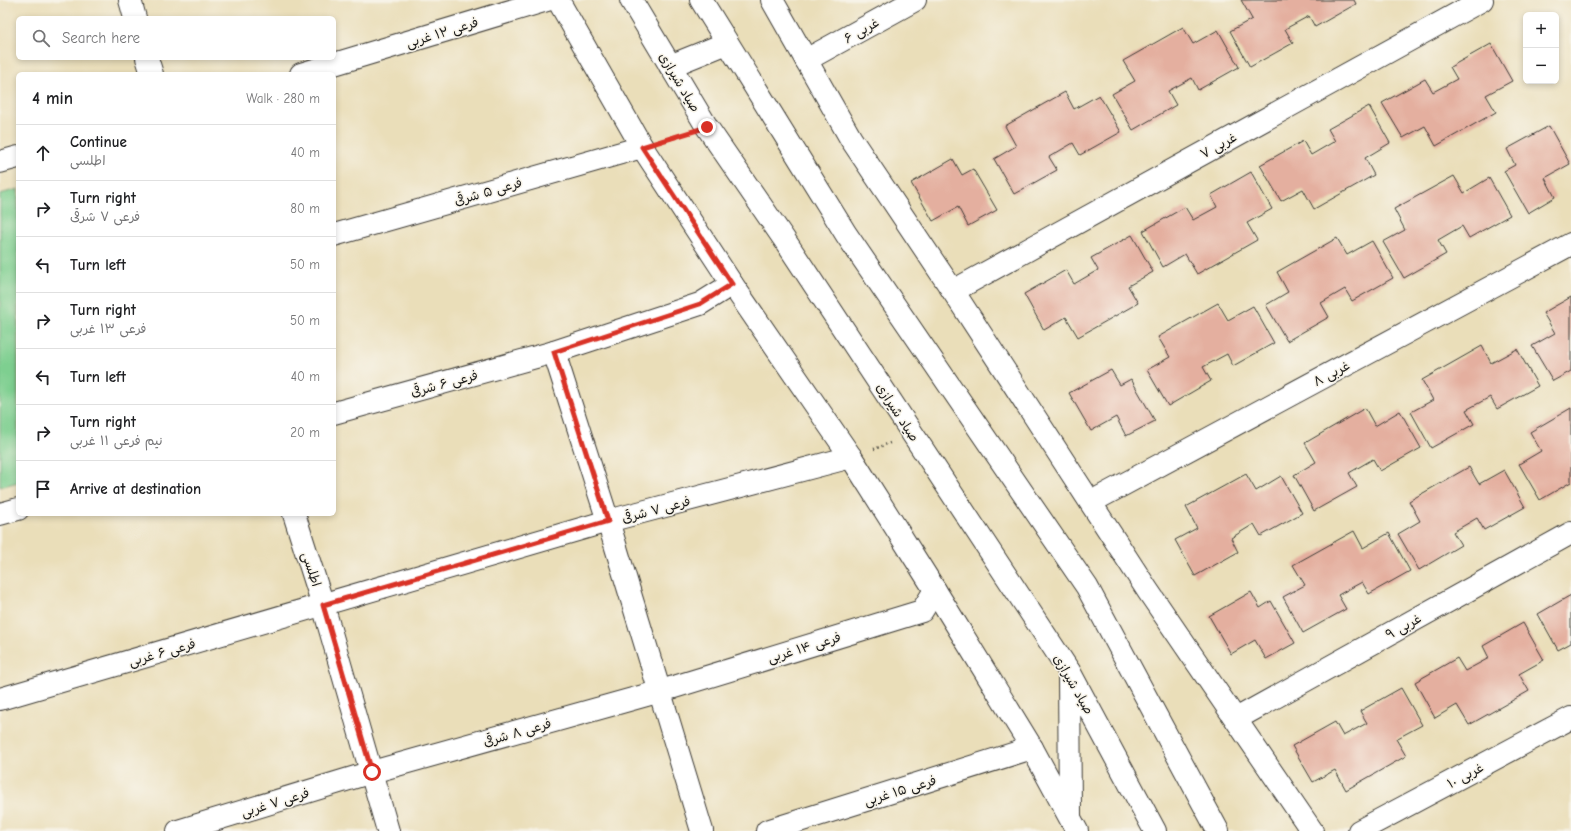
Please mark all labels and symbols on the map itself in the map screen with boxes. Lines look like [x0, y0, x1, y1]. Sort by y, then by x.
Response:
street label: فرعی ۱۲ غربی [404, 14, 481, 52]
street label: ۶ غربی [841, 15, 882, 48]
street label: صیاد شیرازی [655, 50, 703, 115]
route end [698, 118, 716, 136]
street label: ۷ غربی [1198, 129, 1240, 163]
street label: فرعی ۵ شرقی [452, 174, 524, 210]
street label: ۸ غربی [1310, 358, 1353, 391]
street label: فرعی ۶ شرقی [409, 366, 480, 402]
street label: صیاد شیرازی [872, 380, 922, 445]
street label: فرعی ۷ شرقی [620, 492, 693, 528]
street label: اطلسی [297, 550, 324, 589]
street label: ۹ غربی [1383, 611, 1425, 644]
street label: فرعی ۱۴ غربی [766, 629, 843, 668]
street label: فرعی ۶ غربی [127, 636, 198, 671]
street label: صیاد شیرازی [1050, 652, 1097, 717]
street label: فرعی ۸ شرقی [481, 715, 553, 751]
street label: ۱۰ غربی [1445, 760, 1487, 793]
route start [363, 763, 381, 781]
street label: فرعی ۱۵ غربی [862, 772, 939, 810]
street label: فرعی ۷ غربی [239, 785, 312, 822]

